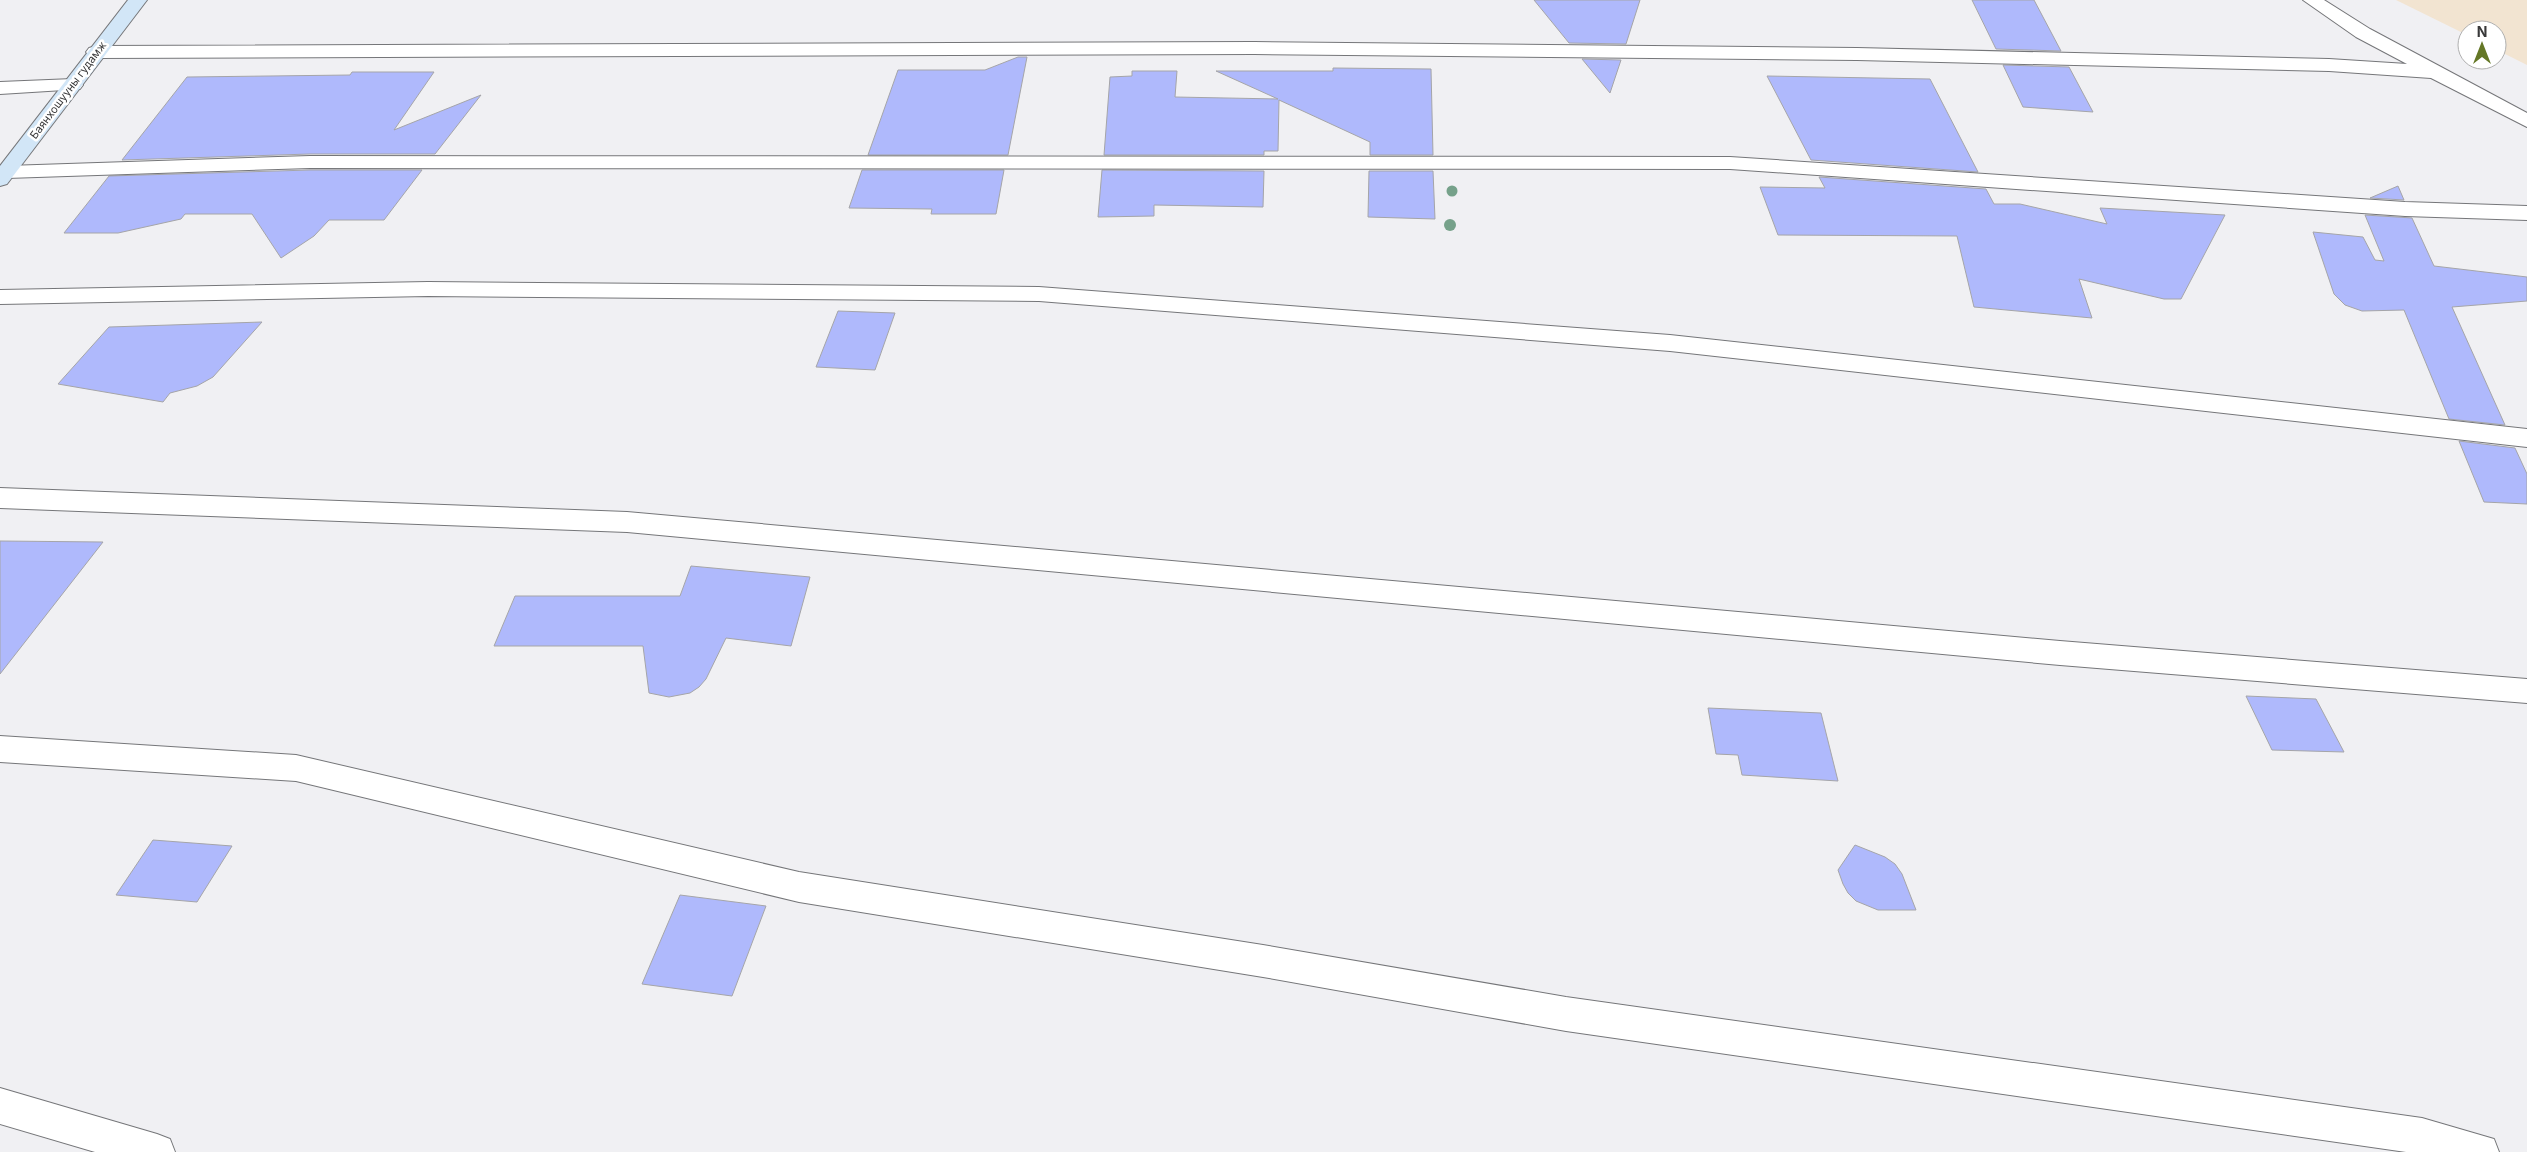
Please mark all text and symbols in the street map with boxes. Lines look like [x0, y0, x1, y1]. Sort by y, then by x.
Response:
north arrow [2457, 20, 2507, 70]
text: N [2477, 23, 2487, 40]
street label: Баянхошууны гудамж [27, 38, 109, 141]

